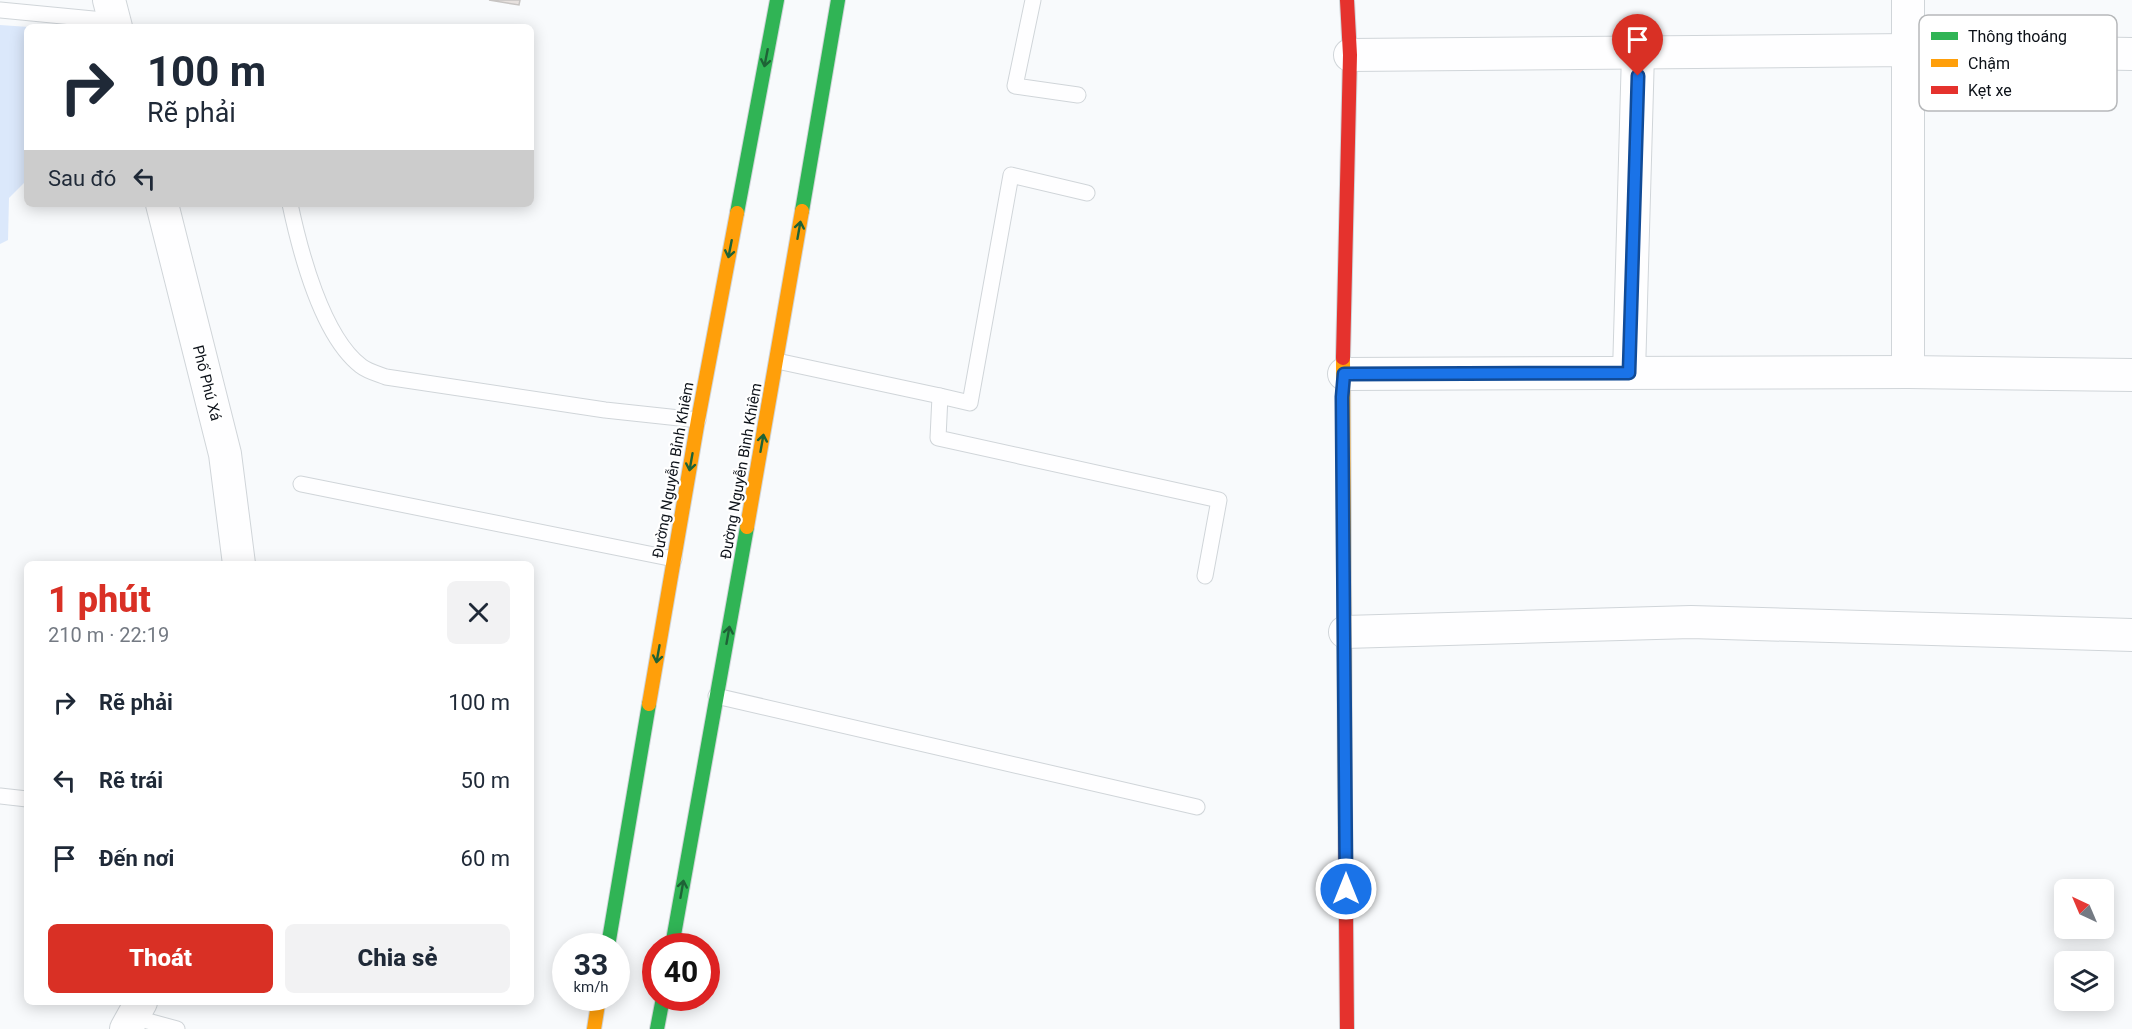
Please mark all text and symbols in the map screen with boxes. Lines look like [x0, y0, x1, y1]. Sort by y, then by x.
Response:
pin [1612, 14, 1663, 76]
legend [1919, 15, 2117, 111]
icon: arrive [1621, 23, 1654, 56]
text: Thông thoáng [1968, 27, 2067, 46]
text: 100 m [147, 47, 266, 96]
one-way arrow [760, 47, 771, 67]
icon: right [48, 48, 126, 126]
text: Chậm [1968, 54, 2010, 73]
text: Kẹt xe [1968, 81, 2012, 100]
text: Rẽ phải [147, 97, 236, 129]
icon: left [128, 162, 161, 195]
text: Sau đó [48, 166, 116, 191]
one-way arrow [794, 221, 805, 241]
one-way arrow [724, 239, 735, 258]
street label: Phố Phú Xá [189, 343, 225, 423]
street label: Đường Nguyễn Bỉnh Khiêm [649, 381, 697, 559]
street label: Đường Nguyễn Bình Khiêm [717, 382, 765, 560]
one-way arrow [757, 434, 768, 453]
one-way arrow [685, 451, 696, 471]
text: 1 phút [48, 579, 151, 621]
button: close [447, 581, 510, 644]
text: 210 m · 22:19 [48, 623, 169, 647]
one-way arrow [722, 626, 733, 645]
one-way arrow [652, 643, 663, 663]
icon: right [48, 686, 81, 719]
text: Rẽ phải [99, 690, 173, 715]
text: 100 m [448, 690, 510, 715]
icon: left [48, 764, 81, 797]
text: Rẽ trái [99, 768, 163, 793]
text: 50 m [461, 768, 510, 793]
icon: arrive [48, 842, 81, 875]
text: Đến nơi [99, 846, 174, 871]
text: 60 m [461, 846, 510, 871]
position arrow [1314, 857, 1378, 921]
north arrow [2054, 879, 2114, 939]
map controls [2054, 879, 2114, 1011]
one-way arrow [677, 880, 688, 899]
button: Thoát [48, 924, 273, 993]
button: Chia sẻ [285, 924, 510, 993]
speed limit sign: 40 [642, 933, 720, 1011]
text: 33 [574, 947, 608, 982]
button: layers [2054, 951, 2114, 1011]
text: km/h [573, 978, 609, 996]

